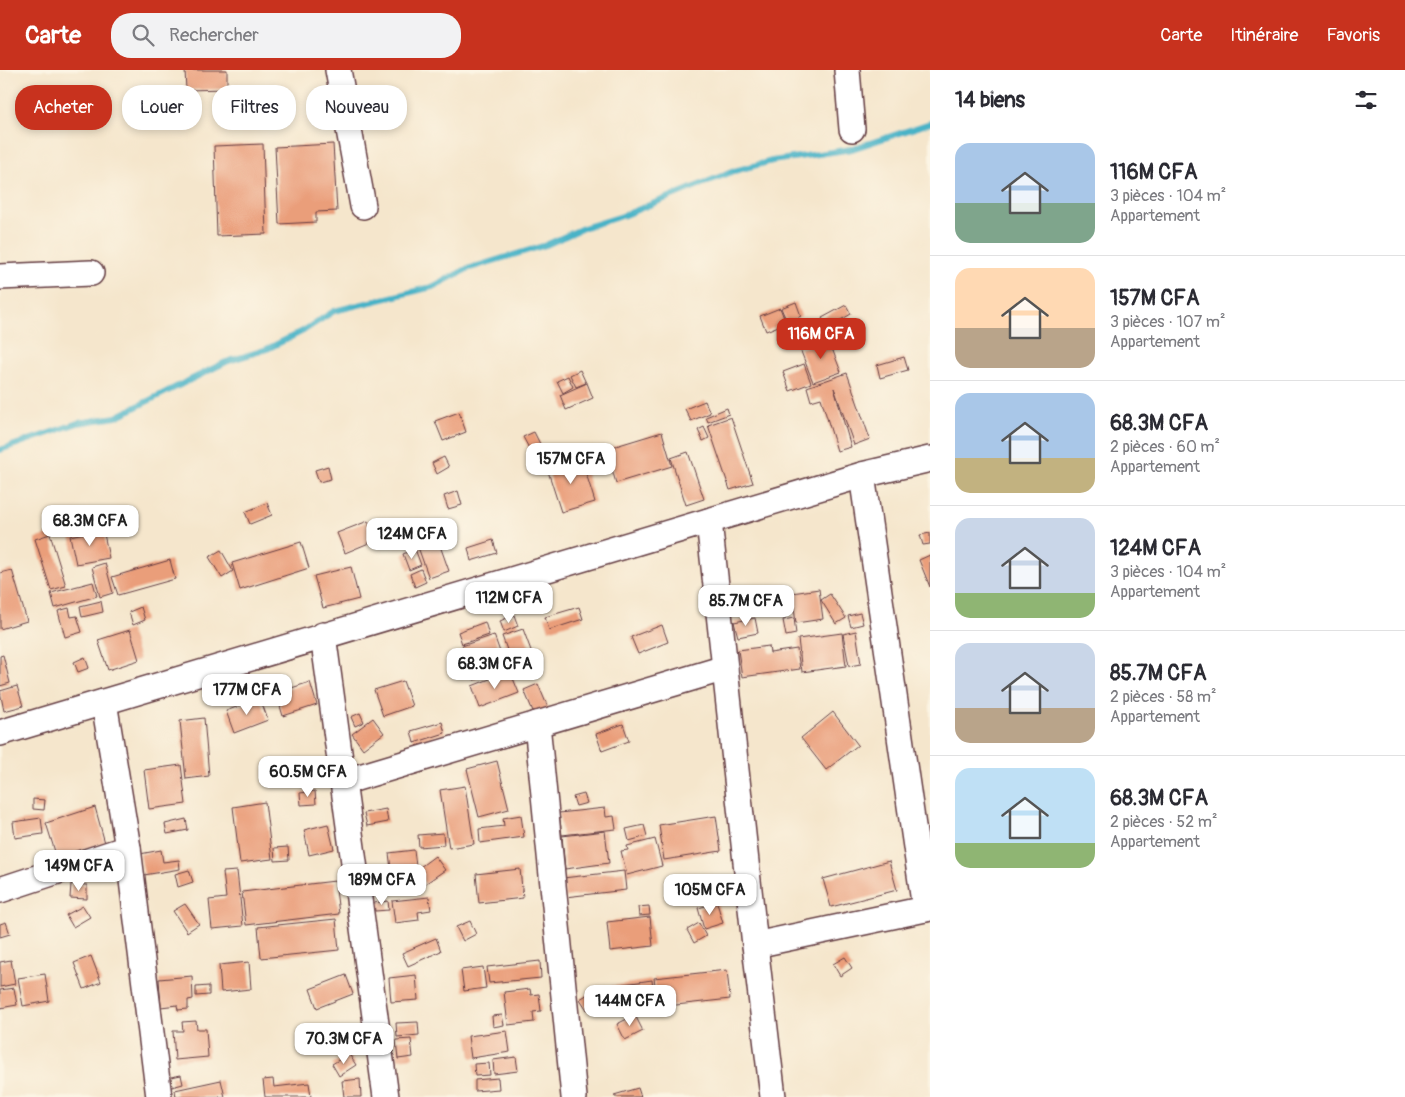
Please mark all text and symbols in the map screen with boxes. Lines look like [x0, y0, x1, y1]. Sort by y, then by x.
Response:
search box [111, 13, 461, 58]
text: Carte [25, 21, 81, 50]
icon: search [129, 21, 157, 49]
text: Rechercher [169, 23, 259, 47]
text: Carte [1160, 24, 1202, 47]
text: Itinéraire [1230, 24, 1298, 47]
text: Favoris [1326, 24, 1380, 47]
chip: Acheter [15, 85, 112, 130]
chip: Louer [122, 85, 202, 130]
chip: Filtres [212, 85, 296, 130]
chip: Nouveau [306, 85, 407, 130]
icon: filters [1352, 86, 1380, 114]
text: 14 biens [955, 87, 1025, 114]
text: 116M CFA [1110, 159, 1198, 186]
icon: home [995, 163, 1055, 223]
text: 3 pièces · 104 m² [1110, 186, 1226, 206]
text: Appartement [1110, 206, 1200, 226]
text: 157M CFA [1110, 285, 1200, 312]
icon: home [995, 288, 1055, 348]
text: 3 pièces · 107 m² [1110, 312, 1225, 332]
pin: 116M CFA [769, 318, 873, 360]
text: 116M CFA [788, 324, 854, 344]
text: Appartement [1110, 332, 1200, 352]
text: 68.3M CFA [1110, 410, 1208, 437]
icon: home [995, 413, 1055, 473]
text: 2 pièces · 60 m² [1110, 437, 1220, 457]
pin: 157M CFA [519, 442, 623, 485]
text: 157M CFA [537, 449, 605, 469]
text: Appartement [1110, 457, 1200, 477]
pin: 68.3M CFA [33, 504, 147, 547]
text: 68.3M CFA [53, 511, 127, 531]
pin: 124M CFA [360, 518, 464, 560]
text: 124M CFA [377, 524, 447, 544]
text: 124M CFA [1110, 535, 1201, 562]
icon: home [995, 538, 1055, 598]
text: 3 pièces · 104 m² [1110, 562, 1226, 582]
pin: 112M CFA [457, 582, 561, 624]
text: Appartement [1110, 582, 1200, 602]
pin: 85.7M CFA [689, 584, 803, 627]
text: 112M CFA [476, 588, 542, 608]
text: 85.7M CFA [709, 591, 783, 611]
pin: 68.3M CFA [438, 648, 552, 690]
text: 68.3M CFA [458, 654, 532, 674]
text: 85.7M CFA [1110, 660, 1207, 687]
icon: home [995, 663, 1055, 723]
pin: 177M CFA [195, 674, 299, 716]
text: 177M CFA [213, 680, 281, 700]
text: 2 pièces · 58 m² [1110, 687, 1217, 707]
text: Appartement [1110, 707, 1200, 727]
pin: 60.5M CFA [251, 756, 365, 798]
text: 60.5M CFA [269, 762, 347, 782]
text: 68.3M CFA [1110, 785, 1208, 812]
icon: home [995, 788, 1055, 848]
text: 2 pièces · 52 m² [1110, 812, 1217, 832]
text: Appartement [1110, 832, 1200, 852]
pin: 149M CFA [27, 850, 131, 892]
text: 149M CFA [45, 856, 113, 876]
pin: 189M CFA [330, 864, 434, 906]
text: 189M CFA [348, 870, 416, 890]
pin: 105M CFA [658, 874, 762, 916]
text: 105M CFA [675, 880, 745, 900]
pin: 144M CFA [578, 984, 682, 1027]
text: 144M CFA [595, 991, 665, 1011]
pin: 70.3M CFA [287, 1022, 401, 1065]
text: 70.3M CFA [306, 1029, 382, 1049]

